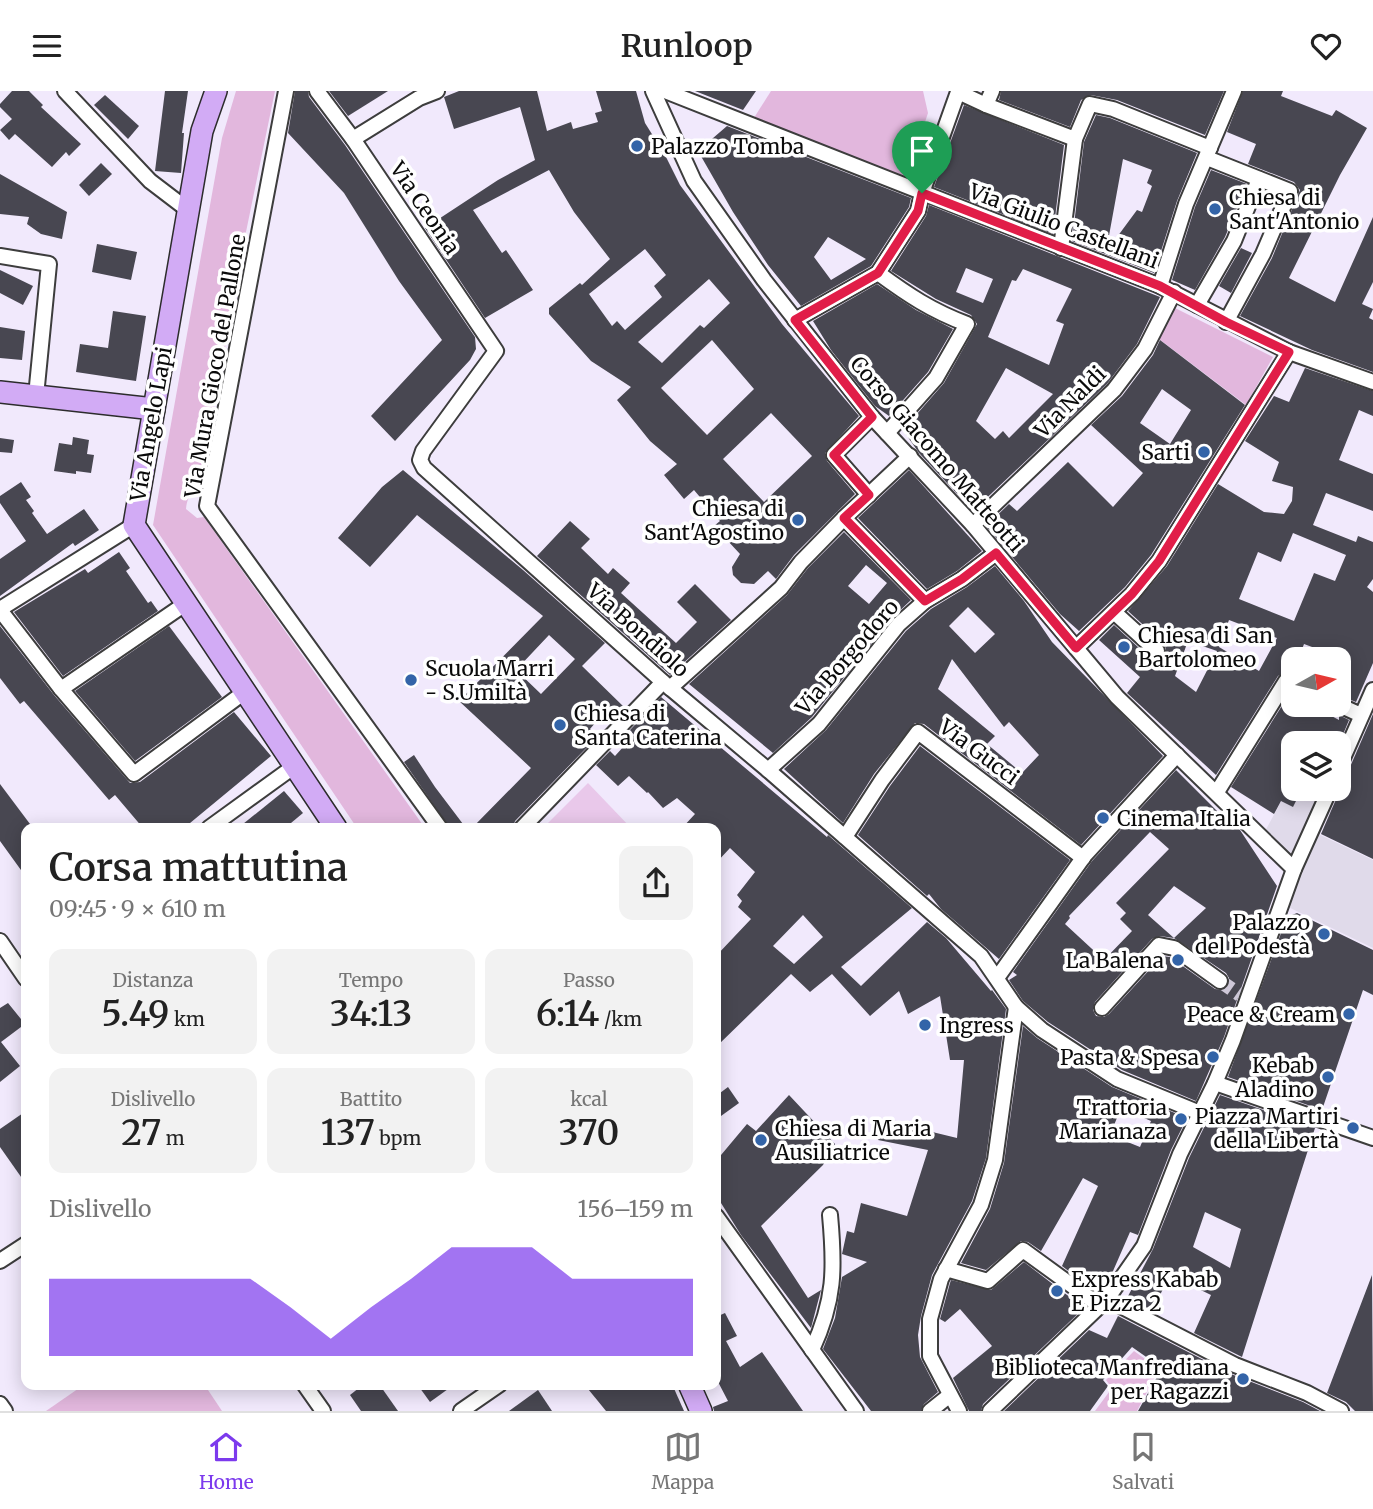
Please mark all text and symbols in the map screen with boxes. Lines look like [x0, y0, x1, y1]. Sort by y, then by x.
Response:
text: Runloop [620, 26, 753, 66]
icon: menu [28, 27, 66, 65]
icon: heart [1307, 27, 1345, 65]
pin [892, 121, 952, 193]
icon: arrive [903, 132, 941, 170]
place label: Palazzo Tomba [651, 133, 804, 160]
marker: Palazzo Tomba [629, 138, 645, 154]
street label: Via Ceonia [384, 156, 466, 259]
street label: Via Giulio Castellani [964, 177, 1163, 275]
place label: Chiesa di Sant'Antonio [1229, 184, 1359, 235]
marker: Chiesa di Sant'Antonio [1207, 201, 1223, 217]
street label: Via Mura Gioco del Pallone [178, 232, 252, 501]
street label: Via Angelo Lapi [124, 344, 178, 505]
street label: Corso Giacomo Matteotti [844, 350, 1030, 558]
street label: Via Naldi [1028, 360, 1112, 444]
place label: Sarti [1141, 439, 1190, 466]
marker: Sarti [1196, 444, 1212, 460]
place label: Chiesa di Sant'Agostino [644, 495, 784, 546]
marker: Chiesa di Sant'Agostino [790, 512, 806, 528]
street label: Via Bondiolo [581, 577, 695, 683]
street label: Via Borgodoro [789, 594, 904, 721]
place label: Chiesa di San Bartolomeo [1138, 622, 1273, 673]
marker: Chiesa di San Bartolomeo [1116, 639, 1132, 655]
north arrow [1281, 647, 1351, 717]
map controls [1281, 647, 1351, 801]
place label: Scuola Marri - S.Umiltà [425, 655, 554, 706]
marker: Scuola Marri - S.Umiltà [403, 672, 419, 688]
place label: Chiesa di Santa Caterina [574, 700, 721, 751]
street label: Via Gucci [933, 713, 1024, 791]
marker: Chiesa di Santa Caterina [552, 717, 568, 733]
button: layers [1281, 731, 1351, 801]
place label: Cinema Italia [1117, 805, 1251, 832]
marker: Cinema Italia [1095, 810, 1111, 826]
text: Corsa mattutina [49, 844, 348, 891]
button: share [619, 846, 693, 920]
text: 09:45 · 9 × 610 m [49, 894, 226, 923]
place label: Palazzo del Podestà [1195, 909, 1310, 960]
marker: Palazzo del Podestà [1316, 926, 1332, 942]
place label: La Balena [1065, 947, 1164, 974]
marker: La Balena [1170, 952, 1186, 968]
text: Distanza [113, 968, 193, 992]
text: Tempo [339, 968, 403, 992]
text: Passo [563, 968, 615, 992]
text: 5.49 [101, 992, 169, 1036]
text: 34:13 [330, 992, 412, 1036]
text: 6:14 [536, 992, 599, 1036]
place label: Peace & Cream [1187, 1001, 1335, 1028]
marker: Peace & Cream [1341, 1006, 1357, 1022]
text: km [169, 1007, 205, 1031]
text: /km [599, 1007, 642, 1031]
place label: Ingress [939, 1012, 1014, 1039]
marker: Ingress [917, 1017, 933, 1033]
place label: Pasta & Spesa [1060, 1044, 1199, 1071]
marker: Pasta & Spesa [1205, 1049, 1221, 1065]
place label: Kebab Aladino [1234, 1052, 1314, 1103]
marker: Kebab Aladino [1320, 1069, 1336, 1085]
text: Dislivello [111, 1087, 195, 1111]
text: Battito [340, 1087, 402, 1111]
text: kcal [570, 1087, 608, 1111]
place label: Trattoria Marianaza [1059, 1094, 1167, 1145]
place label: Piazza Martiri della Libertà [1195, 1103, 1339, 1154]
text: 27 [121, 1111, 161, 1155]
text: 137 [321, 1111, 375, 1155]
text: 370 [559, 1111, 619, 1155]
marker: Trattoria Marianaza [1173, 1111, 1189, 1127]
place label: Chiesa di Maria Ausiliatrice [774, 1115, 931, 1166]
marker: Piazza Martiri della Libertà [1345, 1120, 1361, 1136]
text: m [161, 1126, 185, 1150]
text: bpm [375, 1126, 421, 1150]
marker: Chiesa di Maria Ausiliatrice [753, 1132, 769, 1148]
text: Dislivello [49, 1194, 151, 1223]
text: 156–159 m [578, 1194, 693, 1223]
place label: Express Kabab E Pizza 2 [1071, 1266, 1218, 1317]
marker: Express Kabab E Pizza 2 [1049, 1283, 1065, 1299]
place label: Biblioteca Manfrediana per Ragazzi [995, 1354, 1229, 1405]
marker: Biblioteca Manfrediana per Ragazzi [1235, 1371, 1251, 1387]
tab: Home [199, 1428, 254, 1494]
tab: Mappa [652, 1428, 714, 1494]
tab: Salvati [1112, 1428, 1174, 1494]

